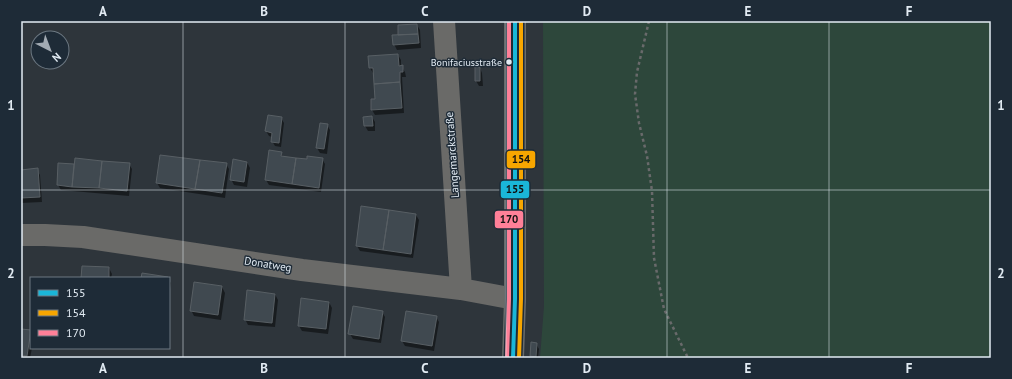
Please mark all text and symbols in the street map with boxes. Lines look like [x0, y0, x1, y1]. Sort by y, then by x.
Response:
text: A [99, 3, 107, 20]
text: B [260, 3, 268, 20]
text: C [421, 3, 429, 20]
text: D [583, 3, 591, 20]
text: E [745, 3, 752, 20]
text: F [906, 3, 913, 20]
north arrow [30, 30, 70, 70]
text: N [49, 50, 64, 65]
place label: Bonifaciusstraße [431, 56, 502, 69]
marker: Bonifaciusstraße [504, 57, 514, 67]
text: 1 [7, 97, 15, 114]
text: 1 [997, 97, 1005, 114]
street label: Langemarckstraße [442, 111, 462, 199]
line badge: 154 [506, 150, 536, 169]
text: 154 [512, 152, 531, 166]
line badge: 155 [500, 180, 530, 199]
text: 155 [506, 182, 524, 196]
line badge: 170 [494, 210, 524, 229]
text: 170 [500, 212, 518, 226]
street label: Donatweg [243, 253, 293, 275]
text: 2 [7, 265, 15, 282]
text: 2 [997, 265, 1005, 282]
legend [30, 277, 170, 349]
text: 155 [66, 285, 86, 300]
text: 154 [66, 305, 86, 320]
text: 170 [66, 325, 86, 340]
text: A [99, 360, 107, 377]
text: B [260, 360, 268, 377]
text: C [421, 360, 429, 377]
text: D [583, 360, 591, 377]
text: E [745, 360, 752, 377]
text: F [906, 360, 913, 377]

